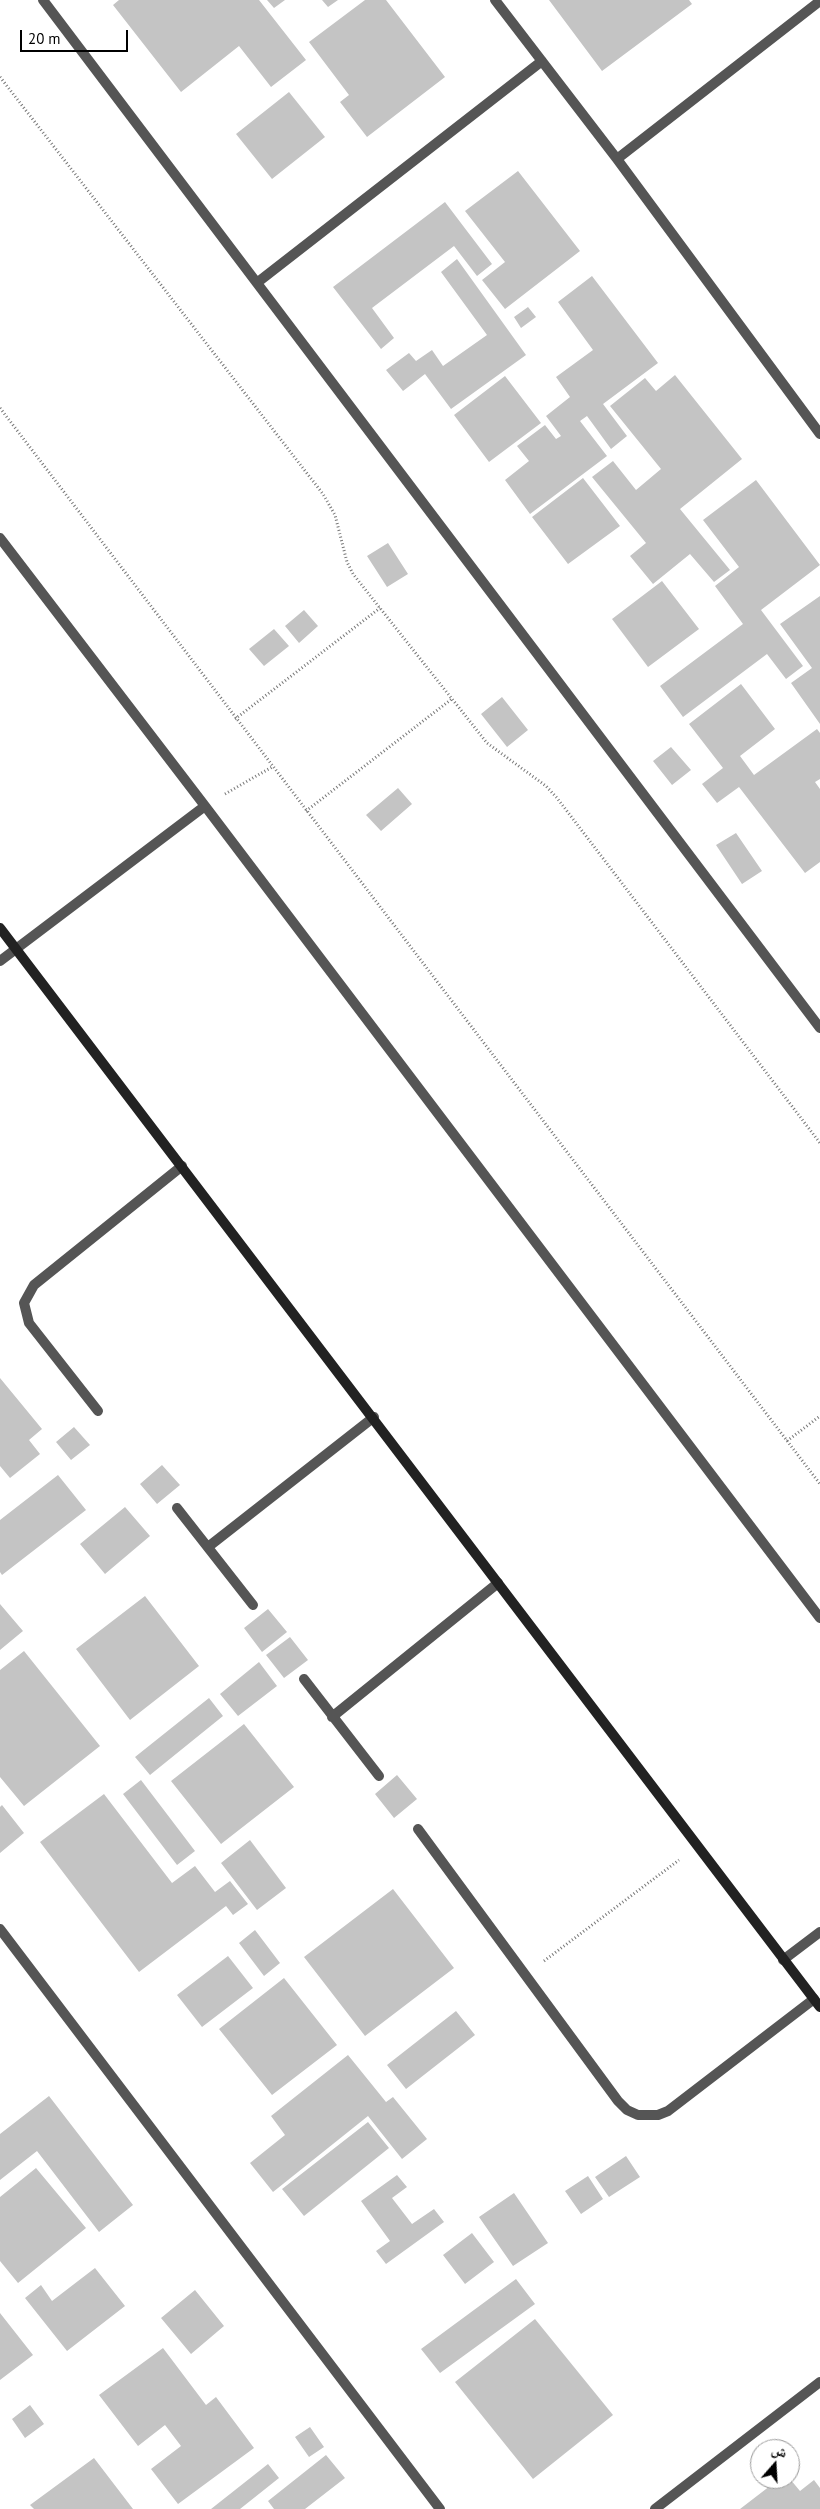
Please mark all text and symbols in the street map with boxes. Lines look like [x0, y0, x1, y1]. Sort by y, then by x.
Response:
scale bar [22, 20, 130, 52]
text: 20 m [28, 29, 61, 48]
north arrow [750, 2439, 800, 2489]
text: ش [770, 2440, 790, 2462]

